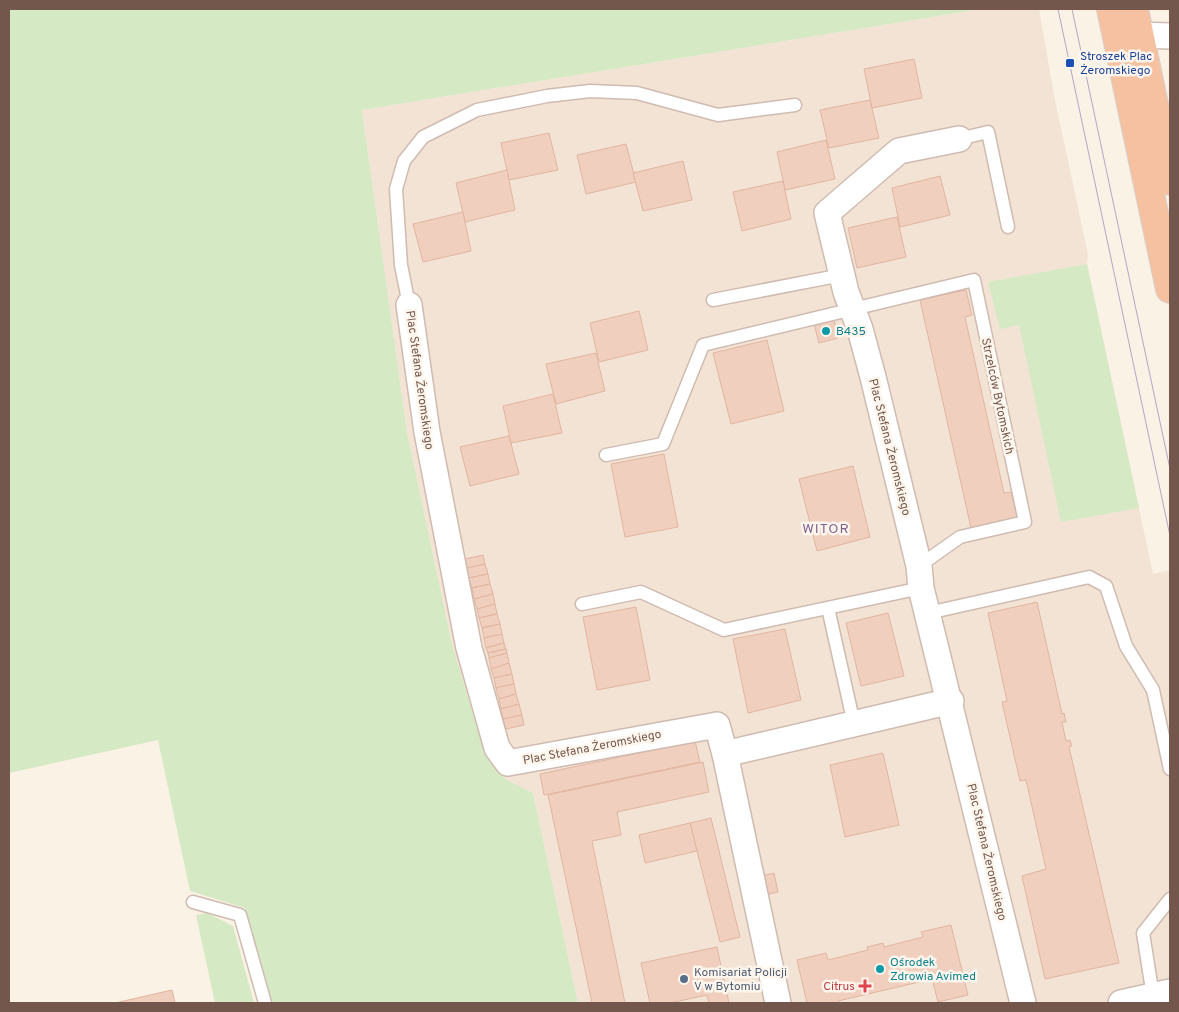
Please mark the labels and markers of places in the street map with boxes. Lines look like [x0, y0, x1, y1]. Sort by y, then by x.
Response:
place label: Stroszek Plac Żeromskiego [1080, 49, 1152, 79]
marker: Stroszek Plac Żeromskiego [1064, 57, 1076, 69]
place label: B435 [836, 324, 866, 340]
marker: B435 [820, 325, 832, 337]
place label: Ośrodek Zdrowia Avimed [890, 955, 976, 985]
marker: Ośrodek Zdrowia Avimed [874, 963, 886, 975]
place label: Komisariat Policji V w Bytomiu [694, 965, 787, 995]
marker: Komisariat Policji V w Bytomiu [678, 973, 690, 985]
place label: Citrus [823, 979, 855, 995]
marker: Citrus [859, 980, 871, 992]

